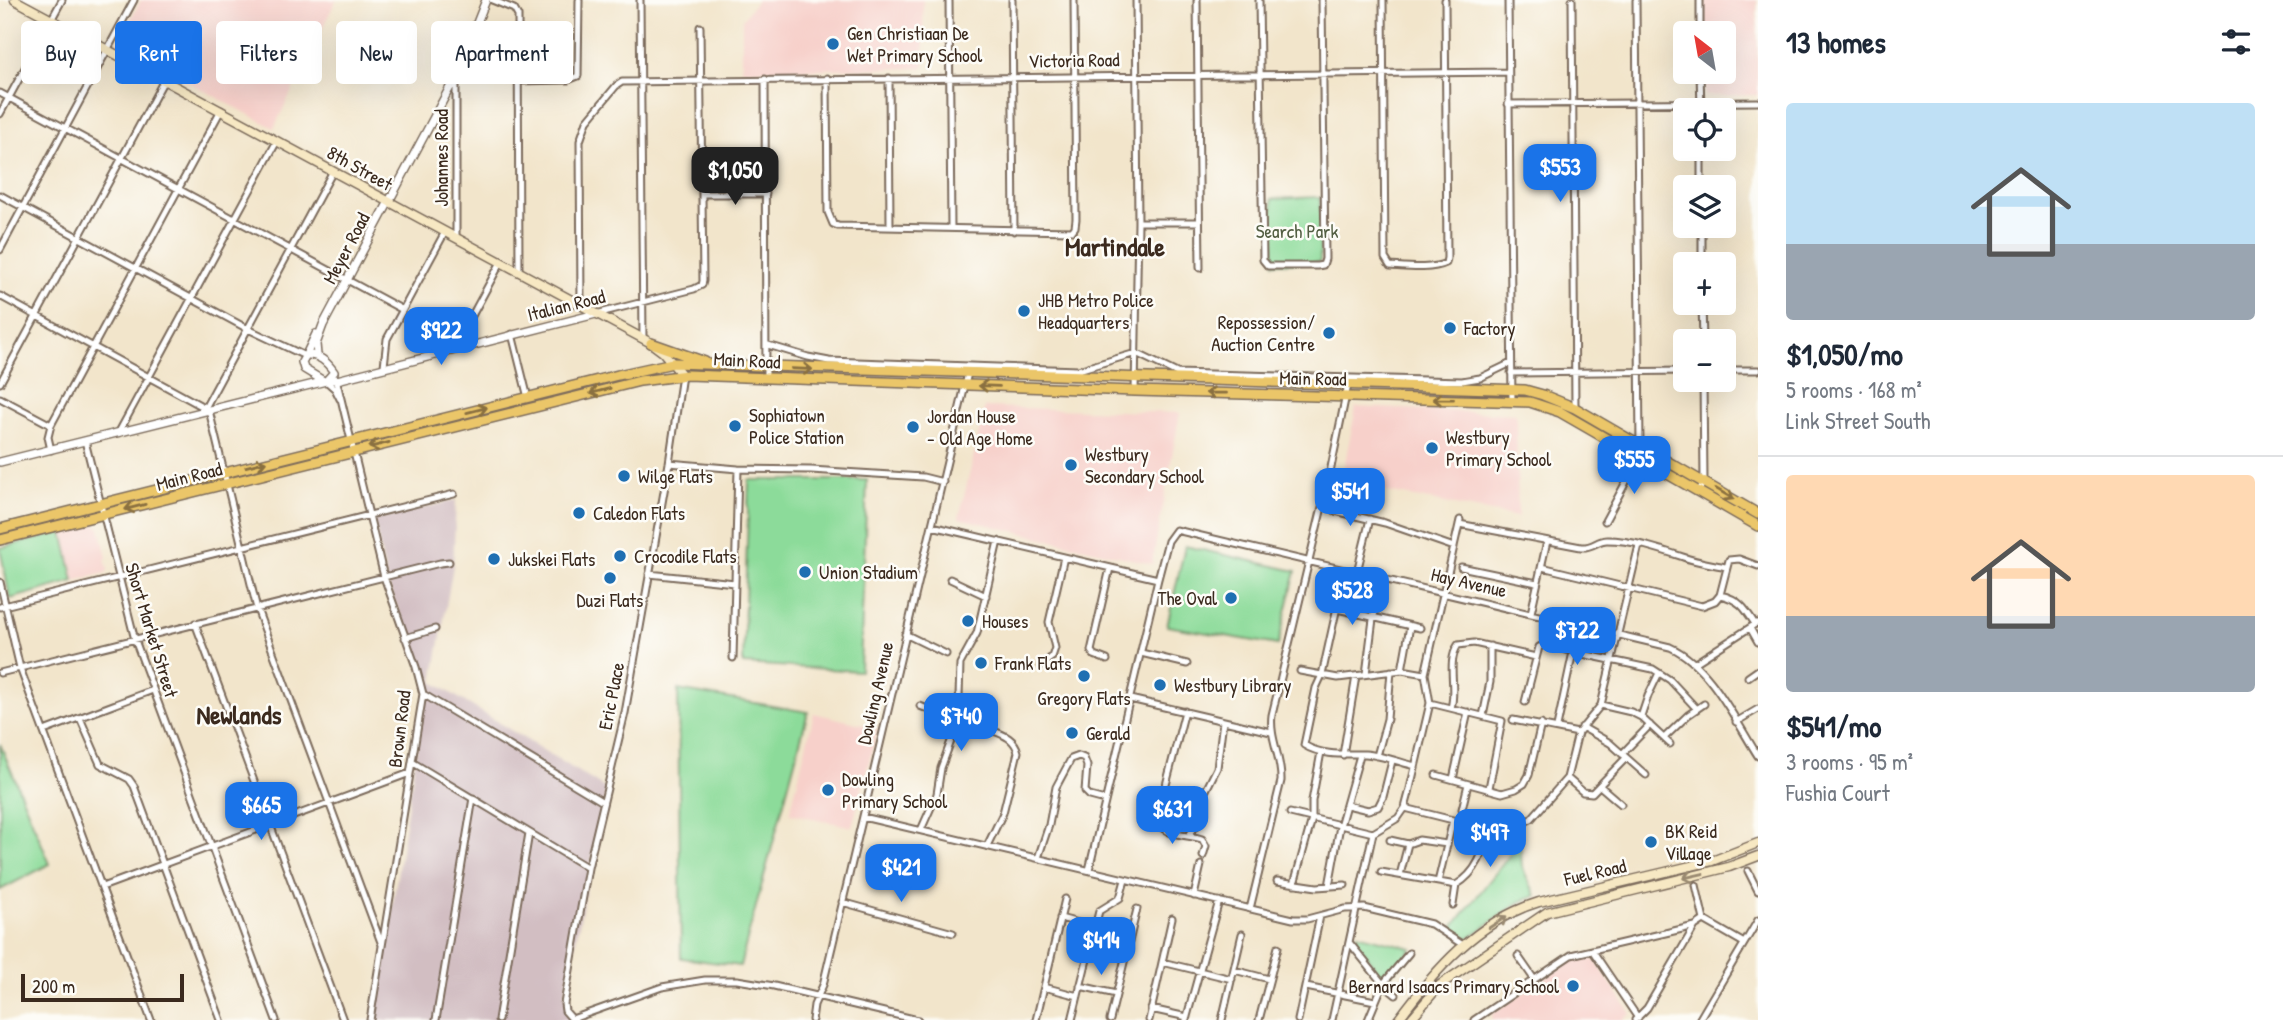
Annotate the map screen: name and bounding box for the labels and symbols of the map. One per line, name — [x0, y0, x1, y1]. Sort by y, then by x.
place label: Gen Christiaan De Wet Primary School — [847, 20, 983, 68]
north arrow — [1673, 21, 1736, 84]
marker: Gen Christiaan De Wet Primary School — [825, 36, 841, 52]
street label: Victoria Road — [1028, 46, 1120, 74]
street label: Johannes Road — [428, 109, 454, 207]
street label: 8th Street — [322, 139, 398, 197]
pin: $553 — [1519, 144, 1601, 204]
pin: $1,050 — [678, 148, 792, 207]
street label: Meyer Road — [316, 207, 376, 288]
park label: Search Park — [1256, 218, 1338, 244]
district label: Martindale — [1065, 229, 1166, 264]
street label: Italian Road — [524, 283, 608, 327]
place label: JHB Metro Police Headquarters — [1038, 287, 1154, 335]
marker: JHB Metro Police Headquarters — [1016, 303, 1032, 319]
pin: $922 — [400, 308, 482, 367]
place label: Repossession/ Auction Centre — [1211, 309, 1315, 357]
place label: Factory — [1463, 315, 1516, 341]
marker: Factory — [1442, 320, 1458, 336]
marker: Repossession/ Auction Centre — [1321, 325, 1337, 341]
street label: Main Road — [713, 345, 782, 375]
one-way arrow — [790, 362, 813, 375]
street label: Main Road — [1279, 364, 1347, 392]
one-way arrow — [977, 379, 1000, 392]
one-way arrow — [589, 385, 612, 398]
one-way arrow — [1205, 386, 1228, 400]
one-way arrow — [1432, 392, 1455, 406]
place label: Sophiatown Police Station — [749, 402, 844, 450]
one-way arrow — [465, 403, 488, 416]
place label: Jordan House - Old Age Home — [927, 403, 1034, 451]
marker: Sophiatown Police Station — [727, 418, 743, 434]
marker: Jordan House - Old Age Home — [905, 419, 921, 435]
place label: Westbury Primary School — [1446, 424, 1552, 472]
pin: $555 — [1593, 436, 1675, 496]
one-way arrow — [368, 439, 391, 452]
marker: Westbury Primary School — [1424, 440, 1440, 456]
place label: Westbury Secondary School — [1085, 441, 1205, 489]
street label: Main Road — [153, 455, 225, 497]
one-way arrow — [244, 457, 267, 471]
marker: Westbury Secondary School — [1063, 457, 1079, 473]
place label: Wilge Flats — [638, 463, 713, 489]
marker: Wilge Flats — [616, 468, 632, 484]
pin: $541 — [1309, 468, 1391, 528]
one-way arrow — [1714, 487, 1734, 501]
place label: Caledon Flats — [593, 500, 685, 526]
one-way arrow — [124, 501, 147, 514]
marker: Caledon Flats — [571, 505, 587, 521]
place label: Crocodile Flats — [634, 543, 737, 569]
place label: Jukskei Flats — [508, 546, 595, 572]
marker: Crocodile Flats — [612, 548, 628, 564]
marker: Jukskei Flats — [486, 551, 502, 567]
place label: Union Stadium — [819, 559, 918, 585]
street label: Short Market Street — [119, 560, 185, 701]
street label: Hay Avenue — [1429, 561, 1510, 603]
marker: Union Stadium — [797, 564, 813, 580]
pin: $528 — [1311, 568, 1393, 627]
marker: Duzi Flats — [602, 570, 618, 586]
place label: The Oval — [1158, 585, 1218, 611]
place label: Duzi Flats — [577, 587, 643, 613]
marker: The Oval — [1223, 590, 1239, 606]
place label: Houses — [982, 608, 1028, 634]
pin: $722 — [1536, 608, 1618, 667]
marker: Houses — [960, 613, 976, 629]
street label: Dowling Avenue — [851, 639, 900, 747]
place label: Frank Flats — [994, 650, 1071, 676]
marker: Frank Flats — [973, 655, 989, 671]
street label: Eric Place — [592, 660, 630, 732]
marker: Gregory Flats — [1076, 668, 1092, 684]
place label: Westbury Library — [1174, 672, 1292, 698]
marker: Westbury Library — [1152, 677, 1168, 693]
place label: Gregory Flats — [1037, 685, 1131, 711]
street label: Brown Road — [381, 688, 417, 769]
pin: $740 — [920, 694, 1002, 753]
district label: Newlands — [196, 697, 282, 732]
place label: Gerald — [1086, 720, 1130, 746]
marker: Gerald — [1064, 725, 1080, 741]
place label: Dowling Primary School — [842, 766, 948, 814]
pin: $665 — [220, 782, 302, 842]
marker: Dowling Primary School — [820, 782, 836, 798]
pin: $631 — [1131, 786, 1213, 846]
pin: $497 — [1449, 810, 1531, 869]
place label: BK Reid Village — [1665, 818, 1717, 866]
marker: BK Reid Village — [1643, 834, 1659, 850]
pin: $421 — [860, 844, 942, 904]
street label: Fuel Road — [1560, 852, 1629, 892]
one-way arrow — [1682, 870, 1705, 883]
one-way arrow — [1488, 914, 1507, 929]
pin: $414 — [1060, 918, 1142, 977]
scale bar — [21, 971, 184, 1003]
place label: Bernard Isaacs Primary School — [1348, 973, 1560, 999]
marker: Bernard Isaacs Primary School — [1565, 978, 1581, 994]

